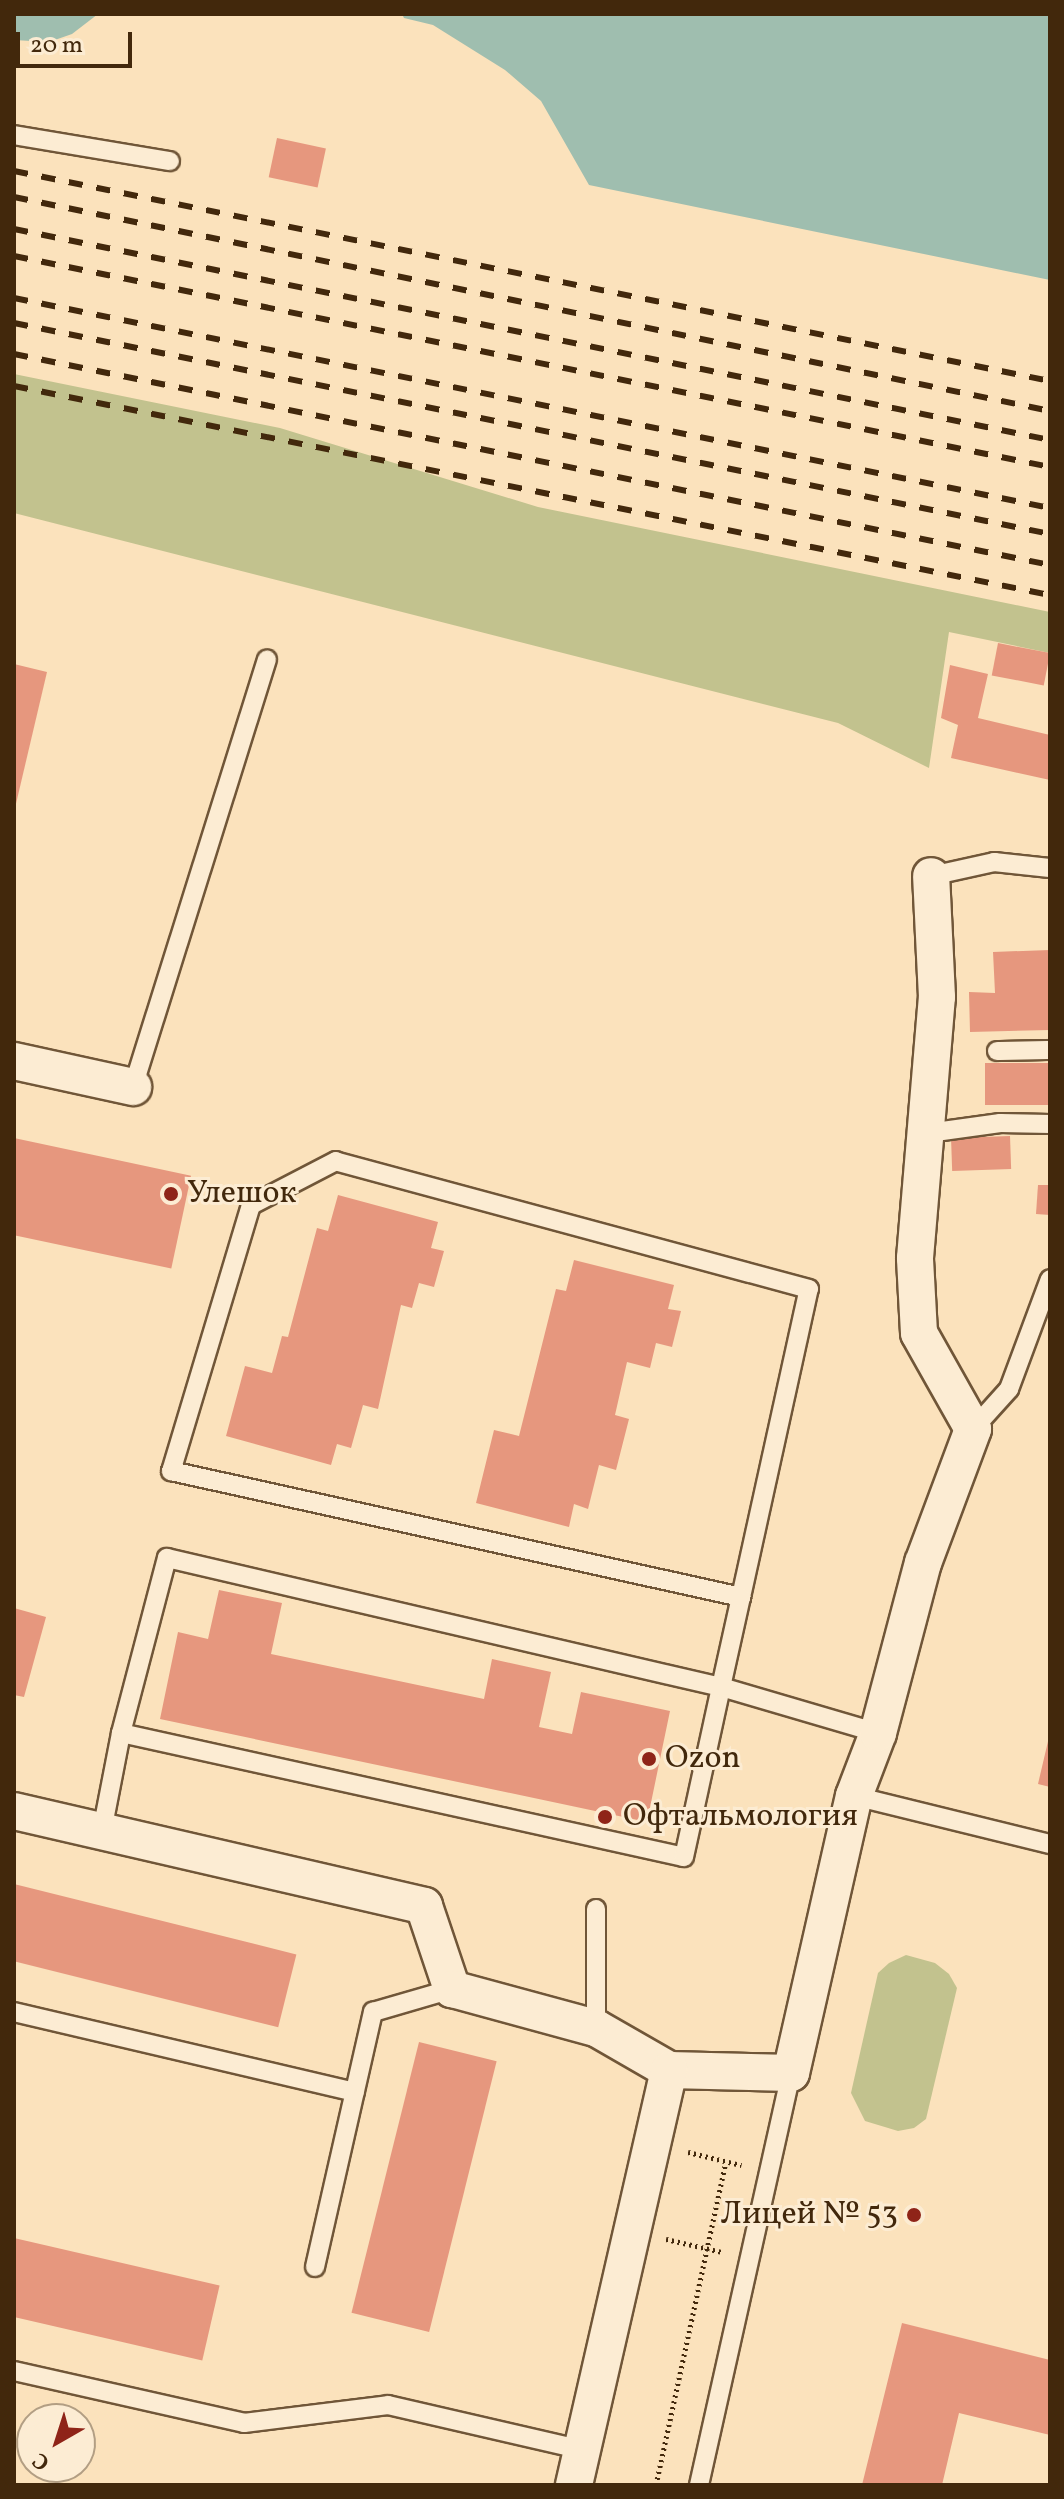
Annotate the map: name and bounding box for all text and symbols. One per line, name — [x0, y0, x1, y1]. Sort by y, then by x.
scale bar — [20, 16, 136, 66]
text: 20 m — [30, 29, 83, 63]
place label: Улешок — [187, 1175, 297, 1213]
marker: Улешок — [162, 1185, 180, 1203]
place label: Ozon — [665, 1740, 741, 1778]
marker: Ozon — [640, 1750, 658, 1768]
place label: Офтальмология — [623, 1798, 858, 1836]
marker: Офтальмология — [594, 1806, 616, 1828]
place label: Лицей № 53 — [720, 2196, 898, 2234]
marker: Лицей № 53 — [905, 2206, 923, 2224]
north arrow — [16, 2403, 96, 2483]
text: С — [27, 2444, 57, 2477]

